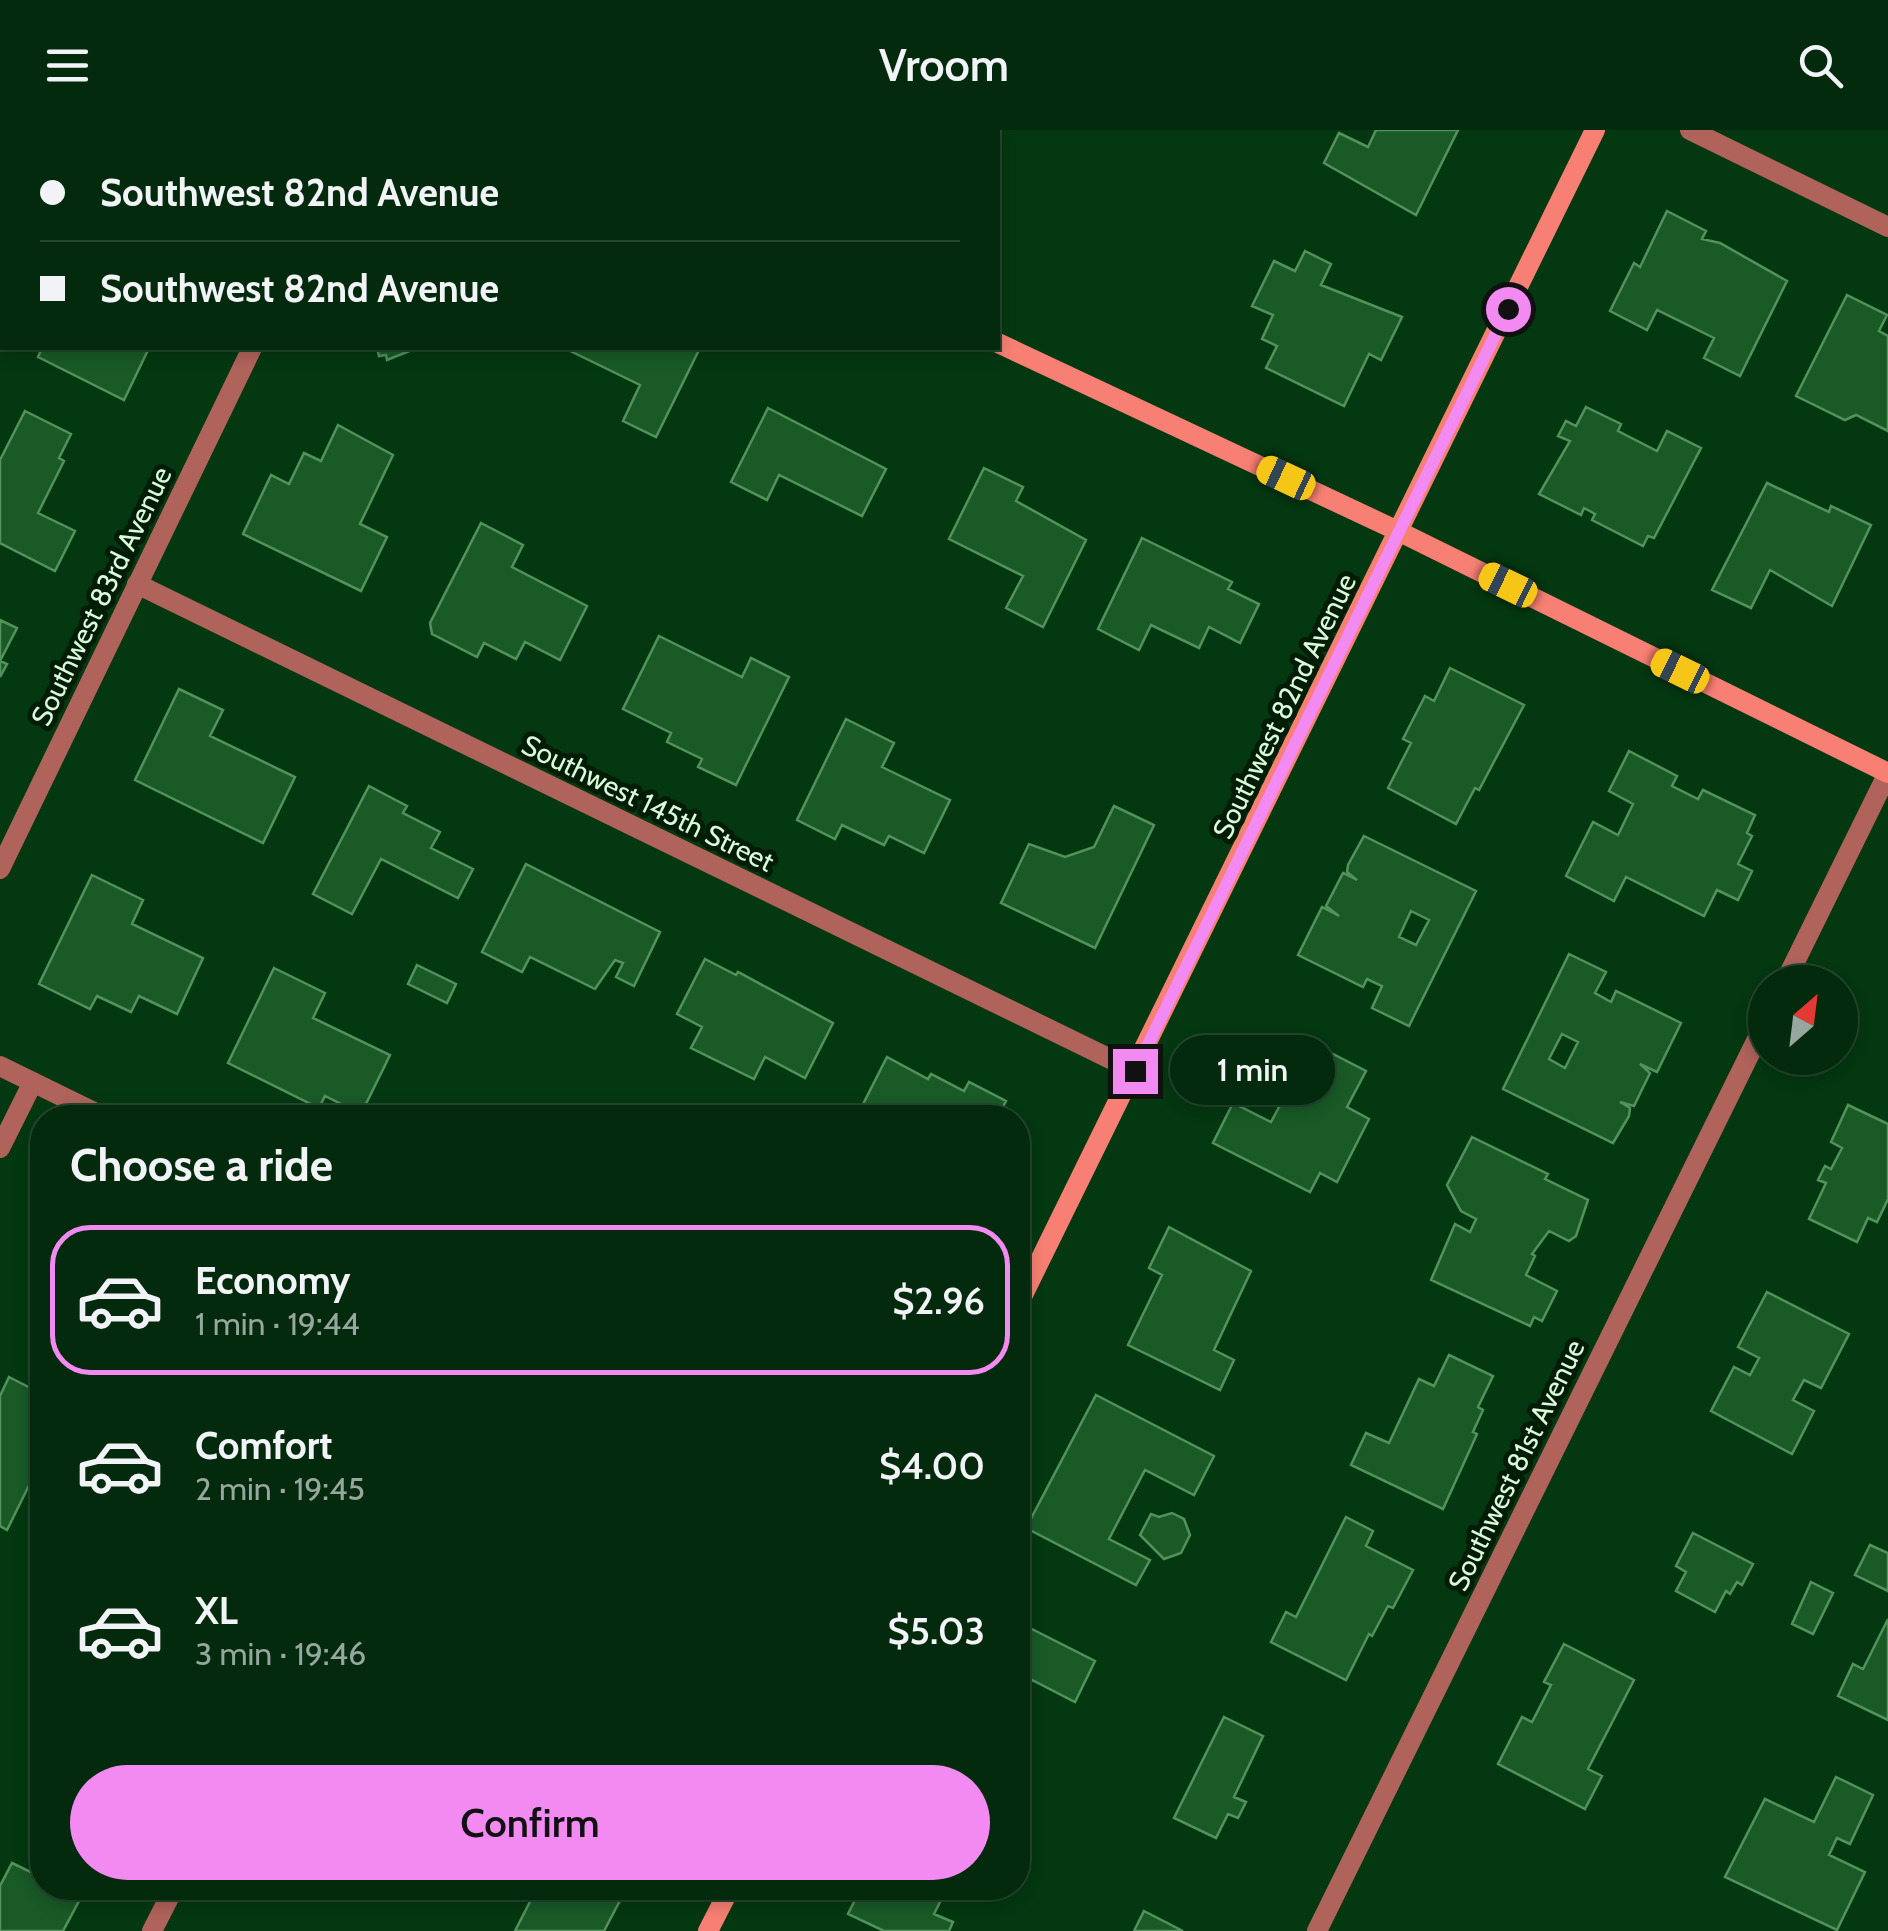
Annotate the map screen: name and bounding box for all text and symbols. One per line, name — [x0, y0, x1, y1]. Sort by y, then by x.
icon: menu — [40, 38, 95, 93]
text: Vroom — [879, 38, 1009, 92]
icon: search — [1793, 38, 1848, 93]
text: Southwest 82nd Avenue — [100, 169, 499, 216]
text: Southwest 82nd Avenue — [100, 265, 499, 312]
route start — [1486, 287, 1531, 332]
car — [1252, 452, 1320, 504]
street label: Southwest 83rd Avenue — [23, 461, 179, 731]
car — [1474, 558, 1542, 612]
street label: Southwest 82nd Avenue — [1205, 568, 1363, 844]
car — [1646, 644, 1714, 698]
street label: Southwest 145th Street — [517, 727, 779, 879]
north arrow — [1748, 965, 1858, 1075]
map controls — [1748, 965, 1858, 1075]
callout: 1 min — [1170, 1036, 1335, 1106]
route end — [1113, 1049, 1158, 1094]
text: 1 min — [1217, 1050, 1288, 1089]
text: Choose a ride — [70, 1138, 333, 1192]
icon: car — [75, 1255, 165, 1345]
text: Economy — [195, 1257, 350, 1304]
text: $2.96 — [892, 1277, 985, 1324]
text: 1 min · 19:44 — [195, 1304, 360, 1343]
street label: Southwest 81st Avenue — [1440, 1334, 1592, 1596]
icon: car — [75, 1420, 165, 1510]
text: Comfort — [195, 1422, 332, 1469]
text: $4.00 — [879, 1442, 985, 1489]
text: 2 min · 19:45 — [195, 1469, 365, 1508]
icon: car — [75, 1585, 165, 1675]
text: XL — [195, 1587, 238, 1634]
text: $5.03 — [887, 1607, 985, 1654]
text: 3 min · 19:46 — [195, 1634, 366, 1673]
button: Confirm — [70, 1765, 990, 1880]

